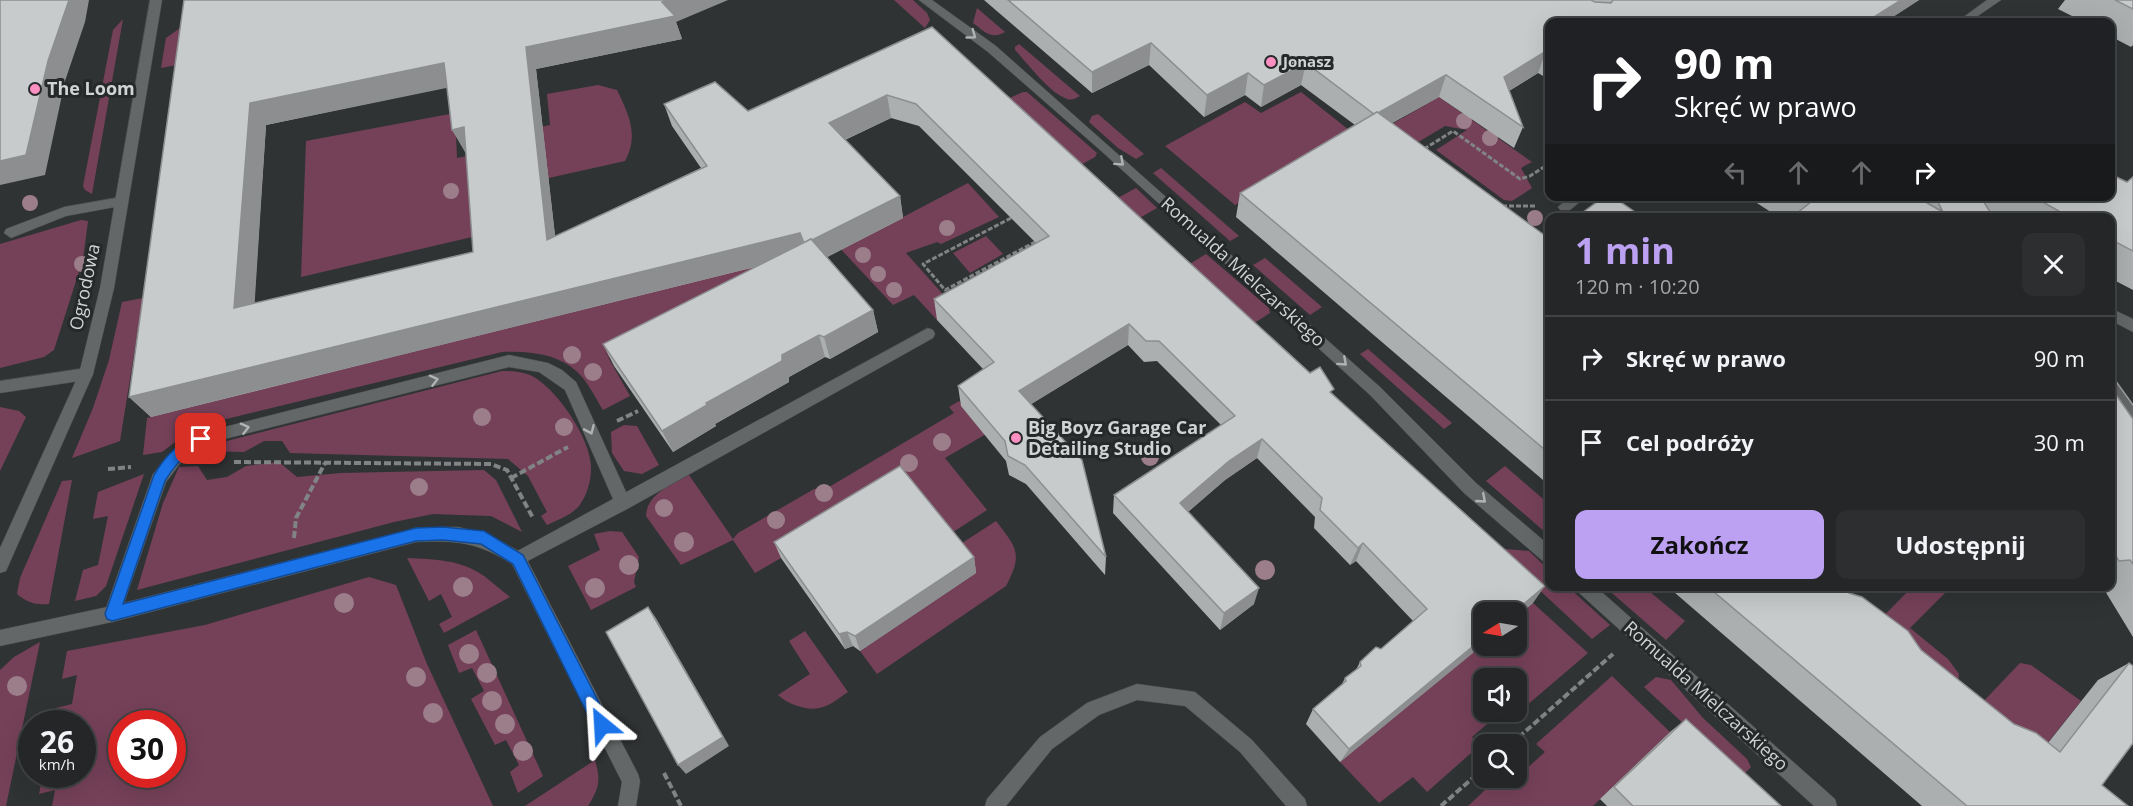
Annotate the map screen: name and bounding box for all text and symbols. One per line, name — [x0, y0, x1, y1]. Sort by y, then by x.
one-way arrow — [966, 28, 977, 39]
text: 90 m — [1674, 34, 1774, 91]
icon: right — [1575, 42, 1653, 120]
place label: Jonasz — [1281, 51, 1331, 71]
marker: Jonasz — [1264, 55, 1278, 69]
place label: The Loom — [47, 76, 135, 100]
marker: The Loom — [28, 82, 42, 96]
text: Skręć w prawo — [1674, 88, 1857, 125]
one-way arrow — [1113, 155, 1124, 166]
icon: left — [1719, 156, 1752, 189]
icon: ahead — [1782, 156, 1815, 189]
icon: ahead — [1845, 156, 1878, 189]
icon: right — [1908, 156, 1941, 189]
street label: Romualda Mielczarskiego — [1157, 191, 1331, 351]
text: 1 min — [1575, 226, 1675, 275]
button: close — [2022, 233, 2085, 296]
street label: Ogrodowa — [63, 241, 105, 332]
text: 120 m · 10:20 — [1575, 273, 1700, 300]
icon: right — [1575, 342, 1608, 375]
text: Skręć w prawo — [1626, 343, 1786, 373]
text: 90 m — [2034, 343, 2085, 373]
one-way arrow — [1336, 355, 1347, 366]
one-way arrow — [429, 375, 439, 388]
pin — [175, 413, 226, 464]
place label: Big Boyz Garage Car Detailing Studio — [1028, 415, 1206, 460]
icon: arrive — [184, 422, 217, 455]
one-way arrow — [239, 423, 249, 435]
one-way arrow — [583, 424, 595, 435]
icon: arrive — [1575, 426, 1608, 459]
text: Cel podróży — [1626, 427, 1754, 457]
text: 30 m — [2034, 427, 2085, 457]
marker: Big Boyz Garage Car Detailing Studio — [1009, 431, 1023, 445]
one-way arrow — [1476, 491, 1487, 502]
button: Zakończ — [1575, 510, 1824, 579]
button: Udostępnij — [1836, 510, 2085, 579]
north arrow — [1473, 602, 1527, 656]
map controls — [1473, 602, 1527, 788]
street label: Romualda Mielczarskiego — [1620, 615, 1794, 775]
button: sound — [1473, 668, 1527, 722]
position arrow — [570, 693, 634, 757]
speed limit sign: 30 — [108, 710, 186, 788]
text: 26 — [40, 721, 74, 762]
button: search — [1473, 734, 1527, 788]
text: km/h — [39, 754, 75, 774]

